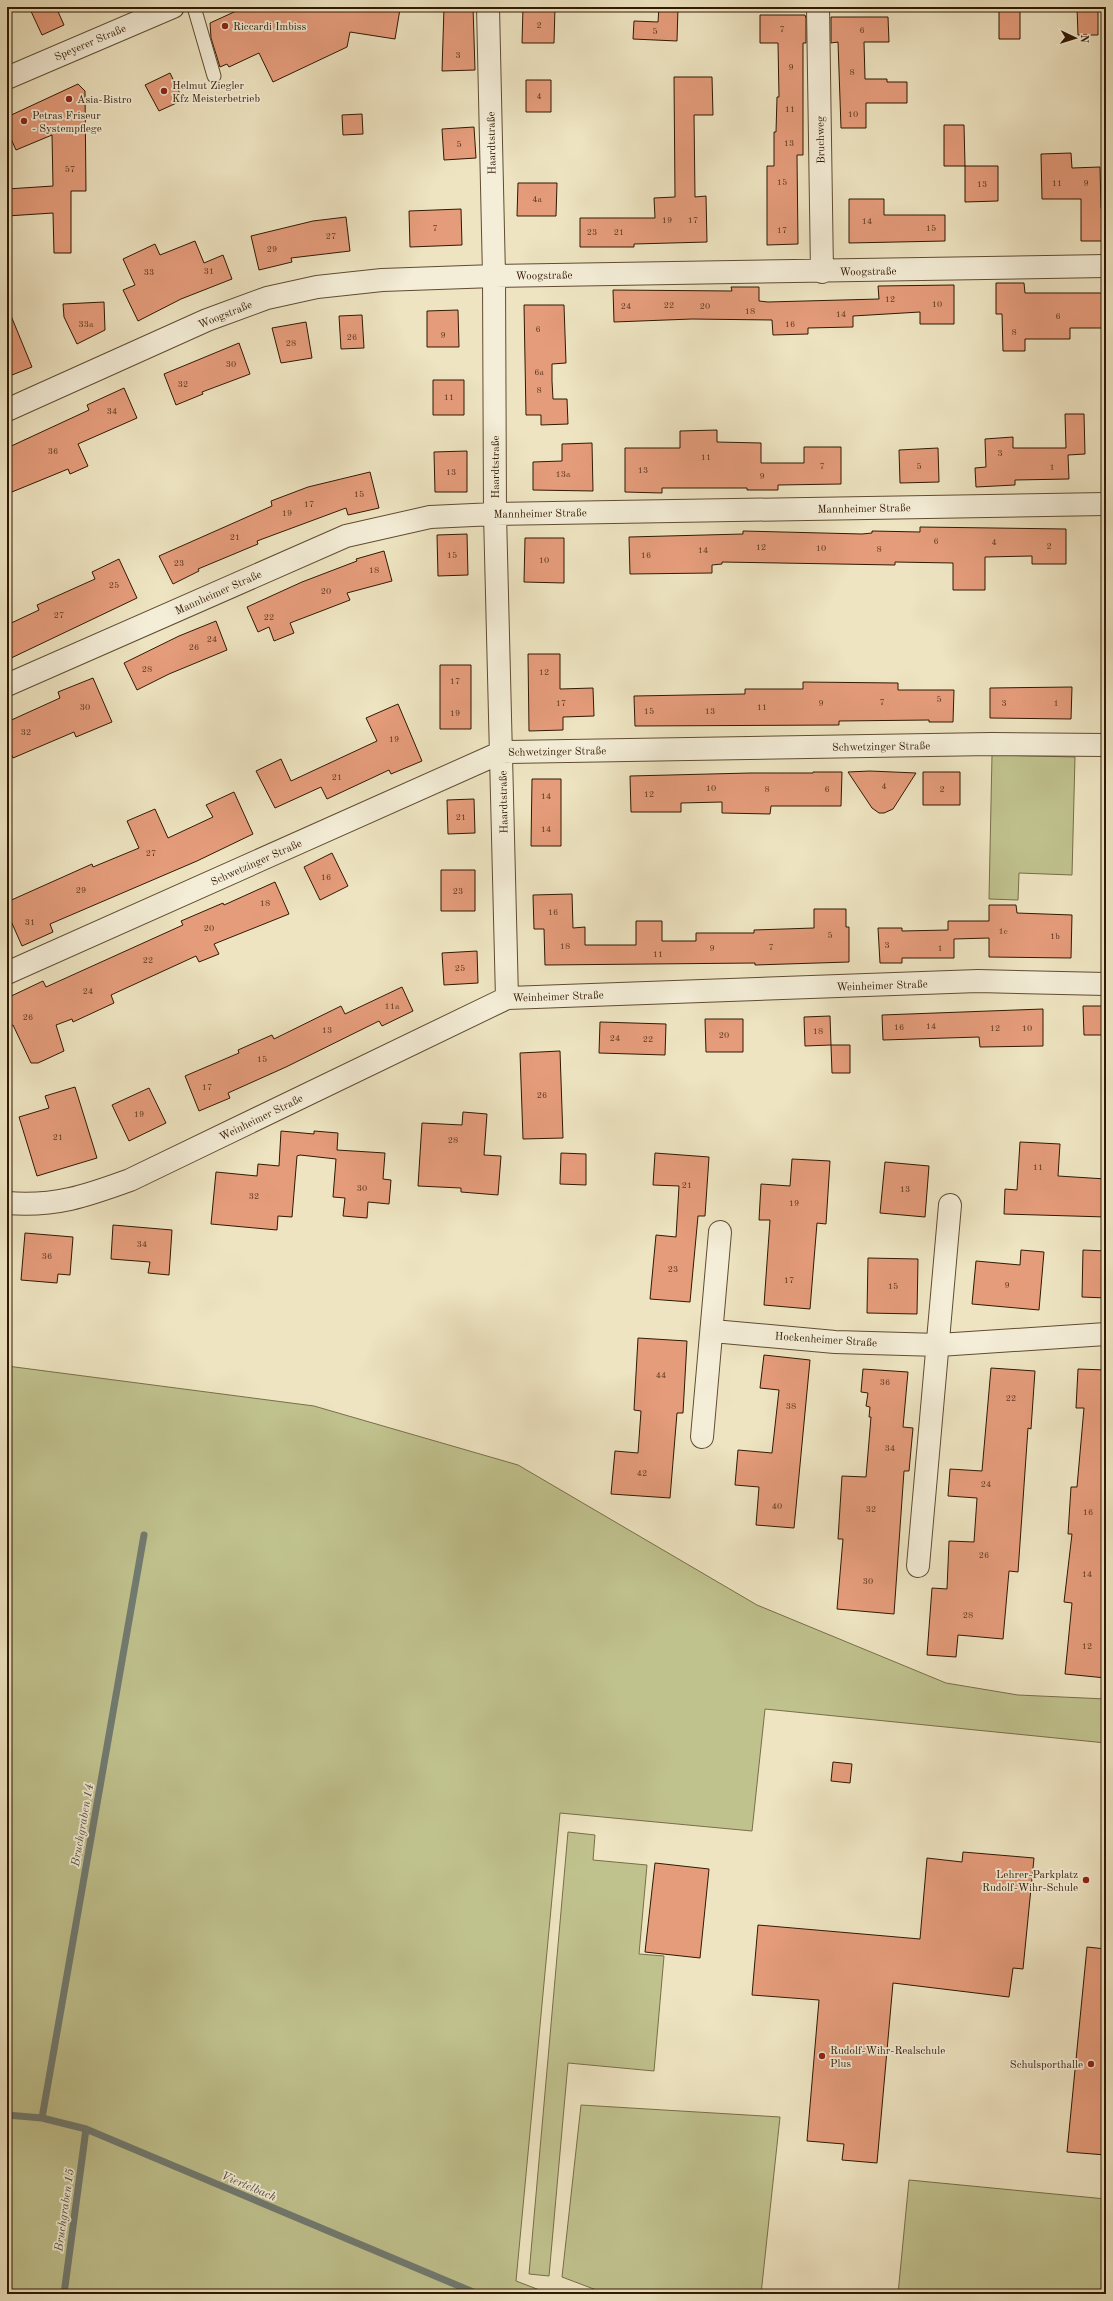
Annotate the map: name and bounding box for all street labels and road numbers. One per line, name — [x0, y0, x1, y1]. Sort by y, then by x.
street label: Speyerer Straße — [53, 23, 128, 63]
street label: Haardtstraße — [486, 111, 499, 175]
street label: Bruchweg — [816, 116, 827, 164]
street label: Woogstraße — [839, 267, 897, 278]
street label: Woogstraße — [515, 271, 573, 282]
street label: Woogstraße — [197, 300, 254, 331]
street label: Haardtstraße — [491, 435, 502, 499]
street label: Mannheimer Straße — [817, 503, 911, 516]
street label: Mannheimer Straße — [493, 508, 587, 521]
street label: Mannheimer Straße — [174, 569, 264, 617]
street label: Schwetzinger Straße — [832, 741, 930, 754]
street label: Schwetzinger Straße — [508, 746, 606, 759]
street label: Haardtstraße — [498, 770, 511, 834]
street label: Schwetzinger Straße — [209, 838, 304, 888]
street label: Weinheimer Straße — [836, 979, 928, 994]
street label: Weinheimer Straße — [512, 990, 604, 1005]
street label: Weinheimer Straße — [218, 1093, 305, 1143]
street label: Hockenheimer Straße — [774, 1331, 877, 1350]

